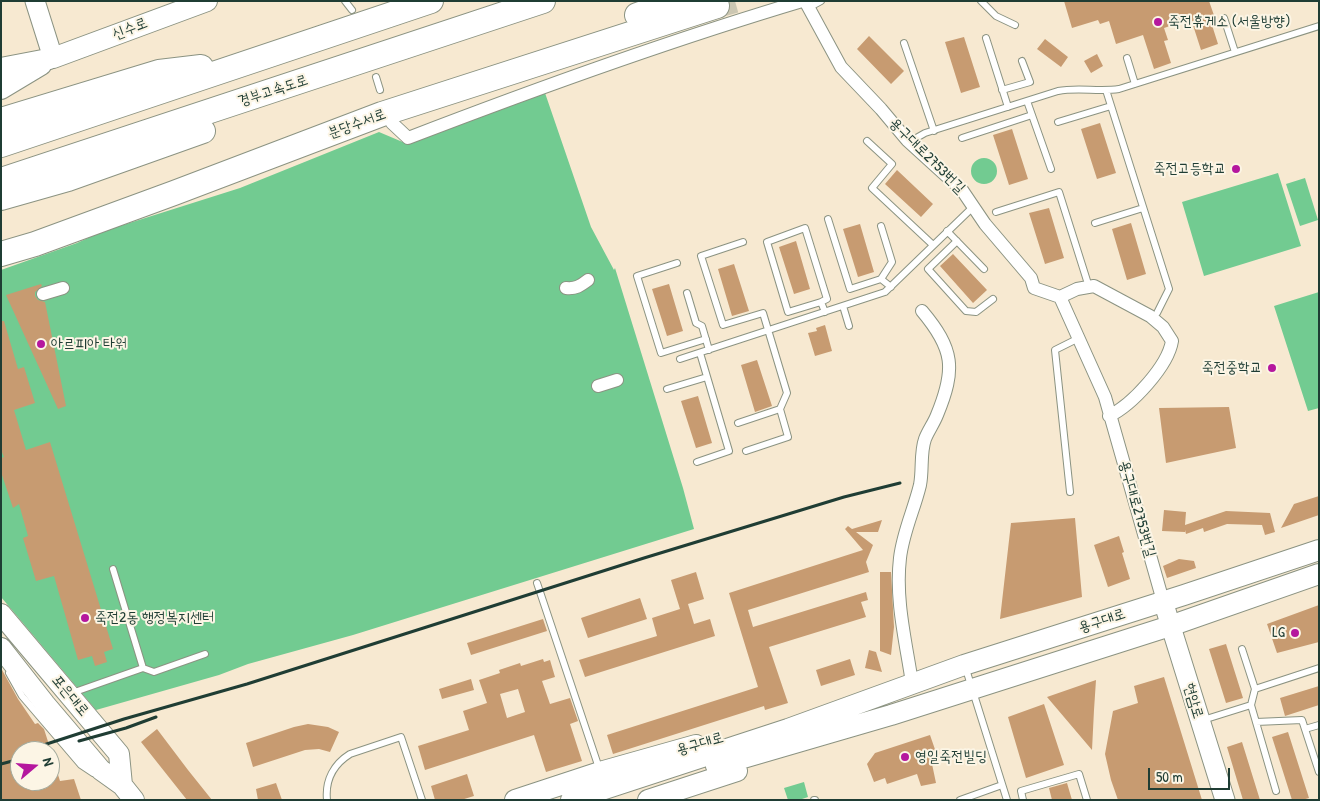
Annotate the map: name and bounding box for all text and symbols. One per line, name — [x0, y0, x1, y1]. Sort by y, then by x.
place label: 죽전휴게소 (서울방향) — [1168, 13, 1291, 31]
street label: 신수로 — [110, 14, 150, 44]
marker: 죽전휴게소 (서울방향) — [1152, 16, 1164, 28]
street label: 경부고속도로 — [236, 71, 310, 111]
street label: 분당수서로 — [326, 105, 388, 143]
street label: 용구대로2753번길 — [885, 114, 969, 198]
place label: 죽전고등학교 — [1154, 160, 1226, 178]
marker: 죽전고등학교 — [1230, 163, 1242, 175]
place label: 아르피아 타워 — [51, 335, 127, 353]
marker: 아르피아 타워 — [35, 338, 47, 350]
place label: 죽전중학교 — [1202, 359, 1262, 377]
marker: 죽전중학교 — [1266, 362, 1278, 374]
street label: 용구대로2753번길 — [1115, 458, 1159, 560]
street label: 용구대로 — [1076, 605, 1128, 637]
place label: 죽전2동 행정복지센터 — [95, 609, 214, 627]
marker: 죽전2동 행정복지센터 — [79, 612, 91, 624]
place label: LG — [1272, 624, 1285, 642]
marker: LG — [1289, 627, 1301, 639]
street label: 포은대로 — [48, 672, 92, 720]
street label: 현암로 — [1179, 681, 1207, 721]
street label: 용구대로 — [674, 729, 726, 759]
north arrow — [10, 741, 60, 791]
place label: 영일죽전빌딩 — [915, 748, 987, 766]
marker: 영일죽전빌딩 — [899, 751, 911, 763]
text: N — [39, 755, 59, 768]
scale bar — [1150, 758, 1232, 790]
text: 50 m — [1156, 766, 1183, 787]

